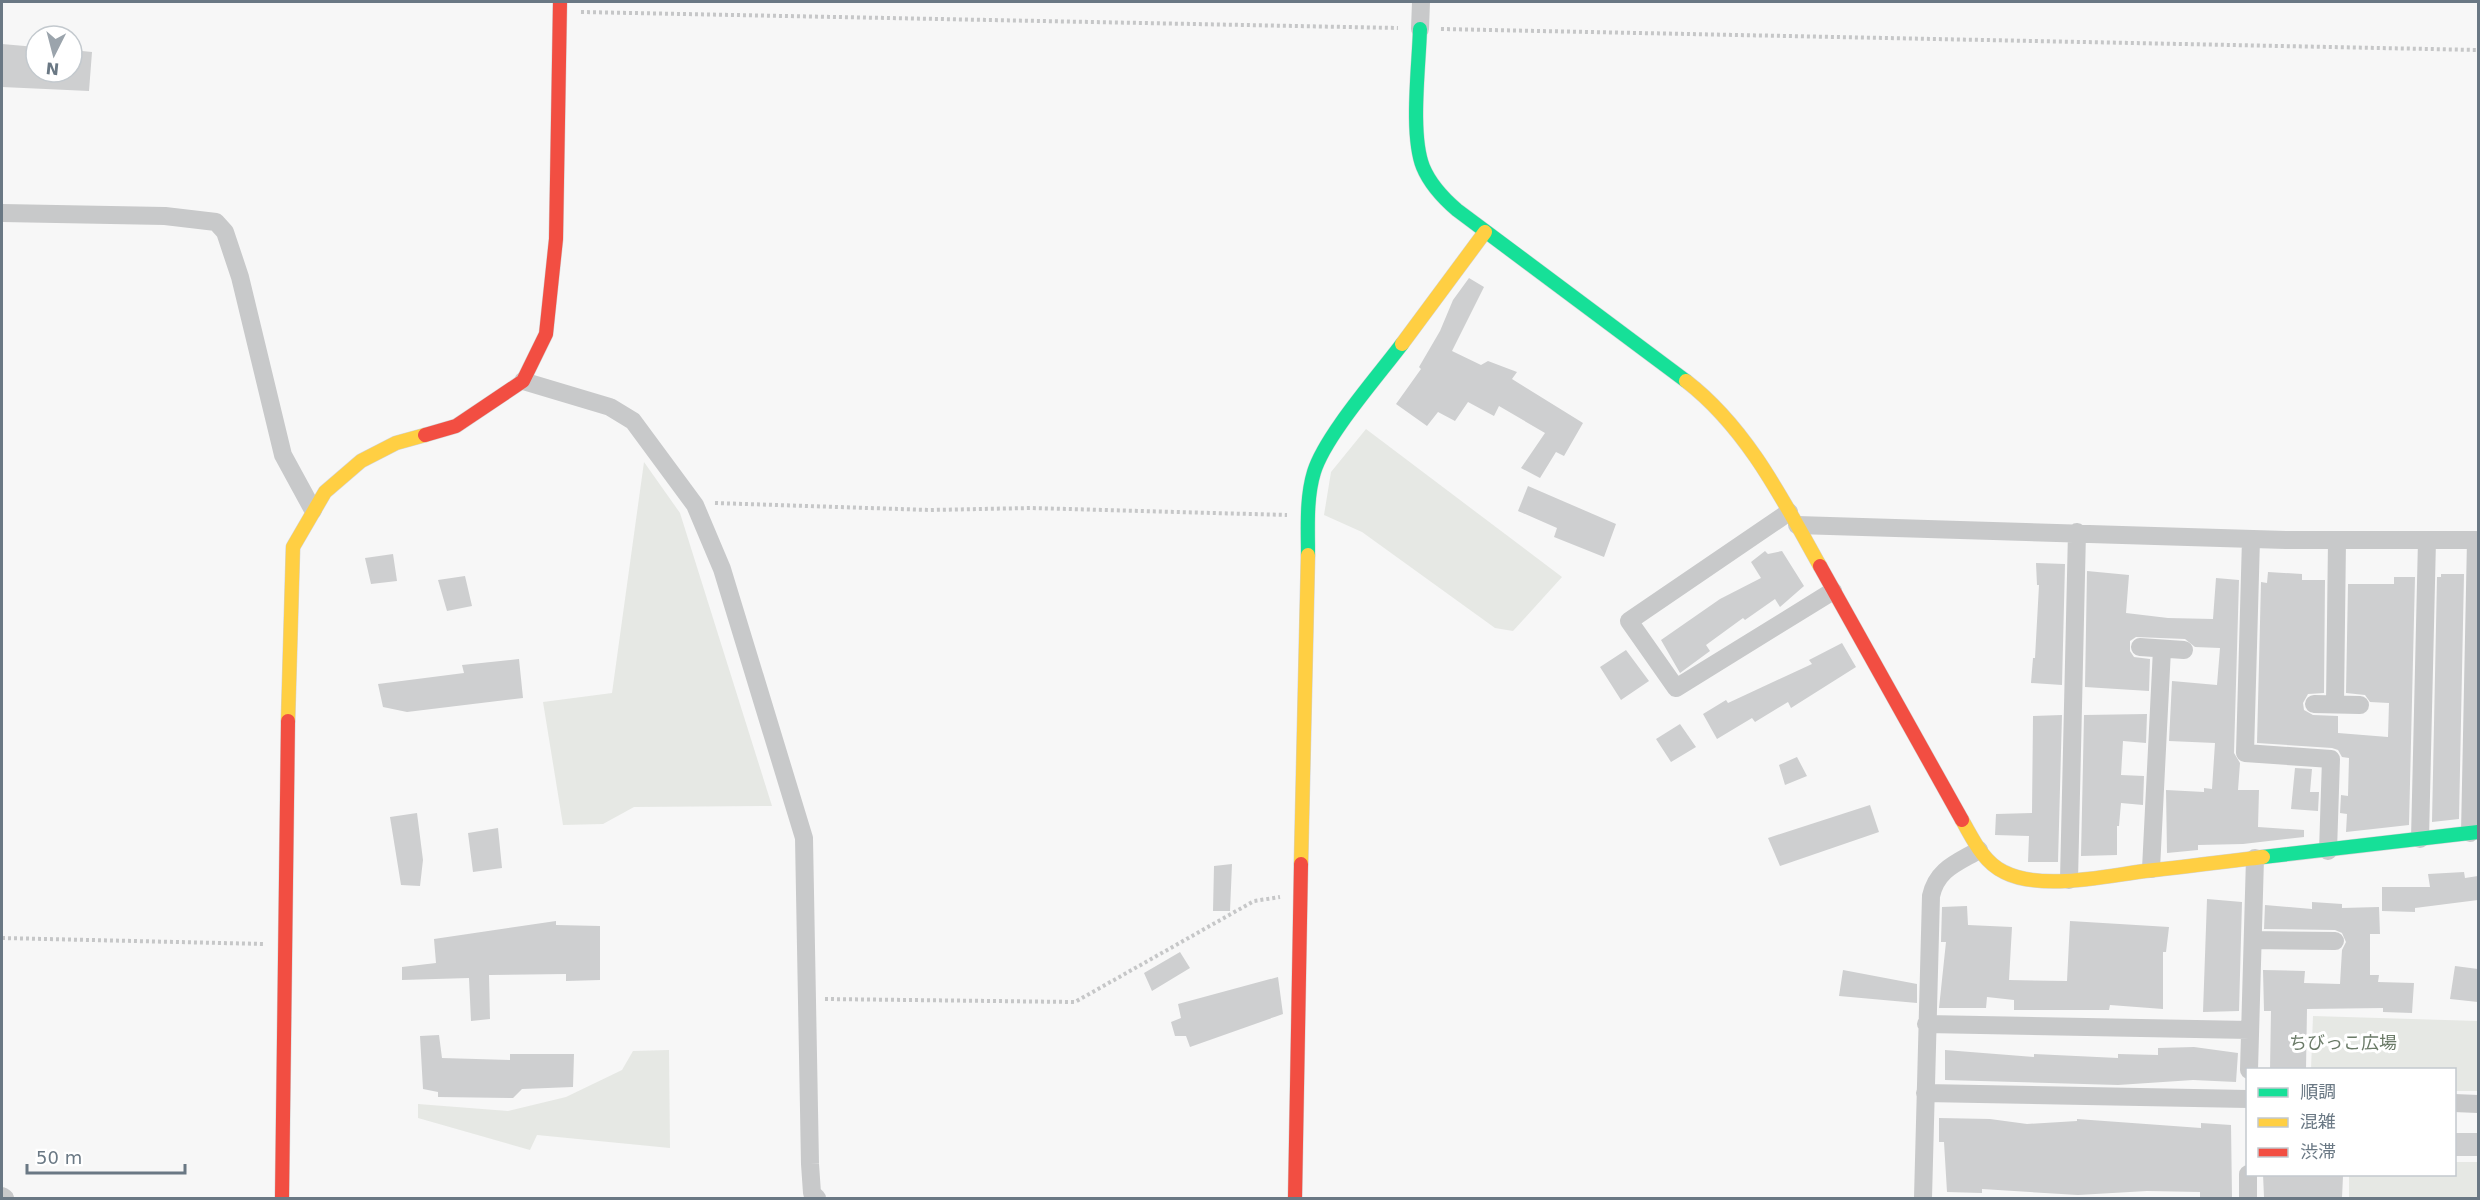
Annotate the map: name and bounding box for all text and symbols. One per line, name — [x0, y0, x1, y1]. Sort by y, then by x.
north arrow — [24, 24, 84, 84]
text: N — [45, 58, 60, 79]
park label: ちびっこ広場 — [2289, 1032, 2397, 1053]
legend — [2246, 1068, 2456, 1176]
text: 順調 — [2300, 1081, 2336, 1102]
text: 混雑 — [2300, 1111, 2336, 1132]
scale bar — [27, 1137, 184, 1175]
text: 渋滞 — [2300, 1141, 2336, 1162]
text: 50 m — [36, 1147, 82, 1168]

